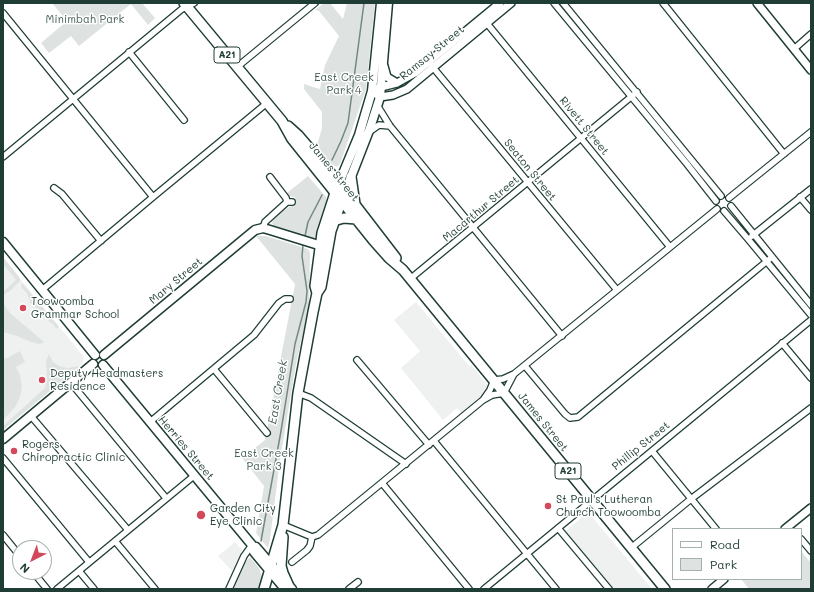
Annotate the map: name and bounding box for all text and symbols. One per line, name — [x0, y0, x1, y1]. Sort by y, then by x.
park label: Minimbah Park — [46, 13, 124, 27]
street label: Ramsay Street — [397, 23, 467, 83]
road number: A21 — [214, 47, 240, 63]
park label: East Creek Park 4 — [314, 71, 374, 97]
street label: Rivett Street — [556, 94, 612, 158]
street label: Seaton Street — [501, 136, 559, 204]
street label: James Street — [306, 140, 362, 204]
street label: Macarthur Street — [440, 173, 522, 245]
street label: Mary Street — [147, 255, 205, 307]
place label: Toowoomba Grammar School — [31, 295, 120, 321]
marker: Toowoomba Grammar School — [18, 303, 28, 313]
water label: East Creek — [265, 359, 291, 425]
place label: Deputy Headmasters Residence — [50, 367, 163, 393]
marker: Deputy Headmasters Residence — [37, 375, 47, 385]
street label: James Street — [515, 390, 571, 454]
street label: Herries Street — [155, 413, 217, 483]
street label: Phillip Street — [609, 419, 673, 473]
place label: Rogers Chiropractic Clinic — [22, 438, 125, 464]
marker: Rogers Chiropractic Clinic — [9, 446, 19, 456]
park label: East Creek Park 3 — [234, 447, 294, 473]
road number: A21 — [555, 463, 581, 479]
place label: St Paul's Lutheran Church Toowoomba — [556, 493, 661, 519]
marker: St Paul's Lutheran Church Toowoomba — [543, 501, 553, 511]
place label: Garden City Eye Clinic — [210, 502, 276, 528]
marker: Garden City Eye Clinic — [195, 509, 207, 521]
legend — [672, 528, 802, 580]
text: Road — [710, 536, 740, 552]
north arrow — [12, 540, 52, 580]
text: Park — [710, 556, 737, 572]
text: N — [16, 560, 32, 577]

